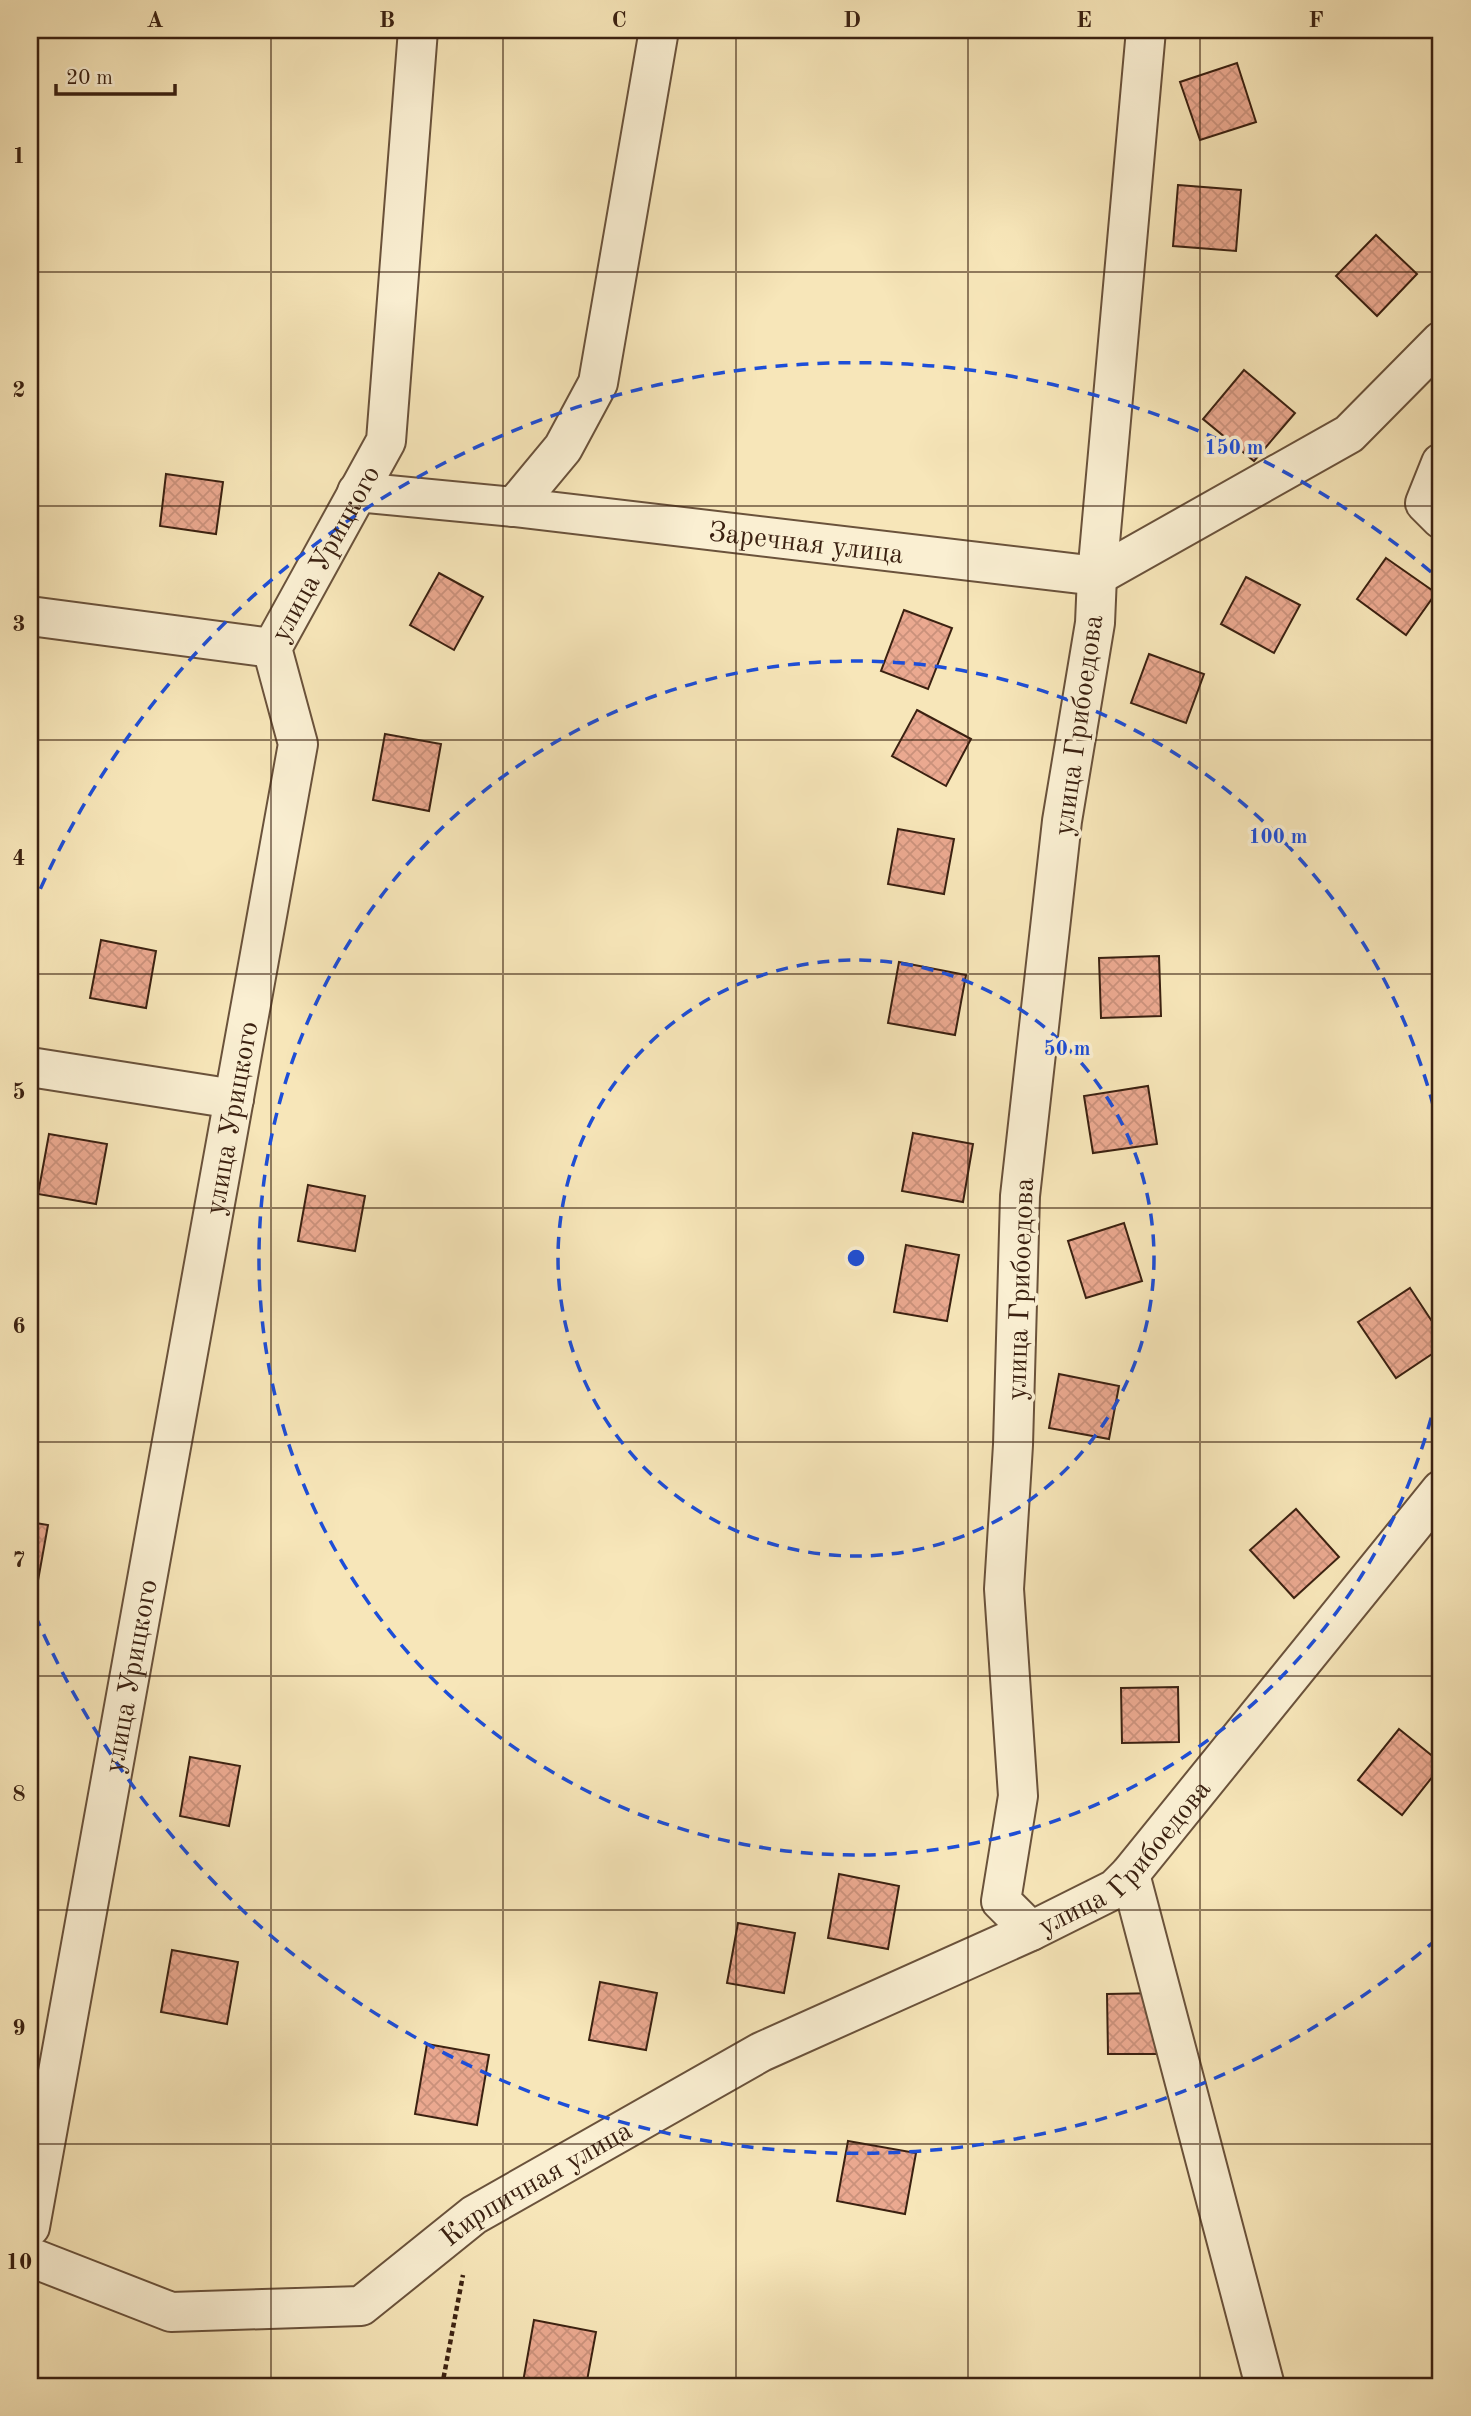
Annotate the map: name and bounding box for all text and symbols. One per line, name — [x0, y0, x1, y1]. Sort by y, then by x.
text: A — [146, 9, 164, 32]
text: B — [379, 9, 395, 32]
text: C — [611, 9, 627, 32]
text: D — [843, 9, 861, 32]
text: E — [1076, 9, 1092, 32]
text: F — [1308, 9, 1324, 32]
scale bar — [56, 52, 175, 96]
text: 20 m — [66, 68, 113, 89]
text: 1 — [12, 145, 26, 168]
text: 2 — [12, 379, 26, 402]
text: 150 m — [1204, 438, 1264, 459]
street label: улица Урицкого — [267, 462, 387, 647]
street label: Заречная улица — [707, 519, 905, 570]
text: 3 — [12, 613, 26, 636]
street label: улица Грибоедова — [1051, 613, 1109, 838]
text: 100 m — [1248, 827, 1308, 848]
text: 4 — [12, 847, 26, 870]
street label: улица Урицкого — [202, 1019, 265, 1218]
text: 50 m — [1043, 1039, 1091, 1060]
text: 5 — [12, 1081, 26, 1104]
street label: улица Грибоедова — [1004, 1177, 1040, 1401]
centre of rings — [844, 1246, 868, 1270]
text: 6 — [12, 1315, 26, 1338]
text: 7 — [12, 1549, 26, 1572]
street label: улица Урицкого — [101, 1577, 164, 1776]
street label: улица Грибоедова — [1035, 1776, 1217, 1942]
text: 8 — [12, 1783, 26, 1806]
text: 9 — [12, 2017, 26, 2040]
street label: Кирпичная улица — [436, 2117, 638, 2253]
text: 10 — [6, 2251, 32, 2274]

